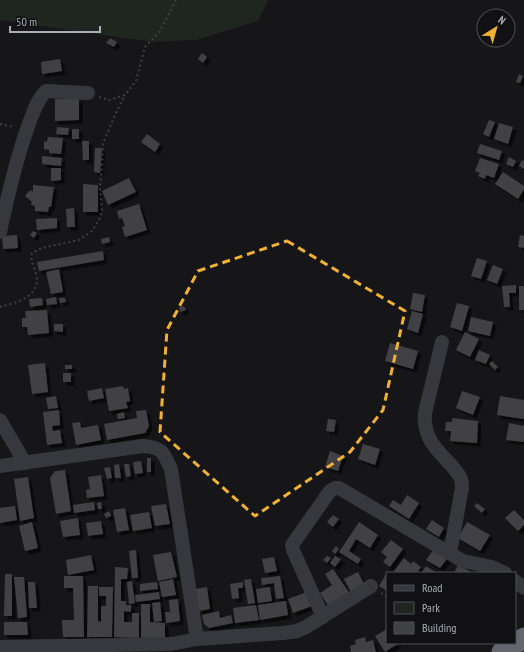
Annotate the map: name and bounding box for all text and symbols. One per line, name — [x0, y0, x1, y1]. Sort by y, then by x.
scale bar — [10, 8, 100, 34]
north arrow — [476, 8, 516, 48]
text: N — [495, 13, 509, 27]
text: 50 m — [16, 14, 37, 29]
legend — [386, 572, 516, 644]
text: Road — [422, 580, 442, 595]
text: Park — [422, 600, 440, 615]
text: Building — [422, 620, 457, 635]

